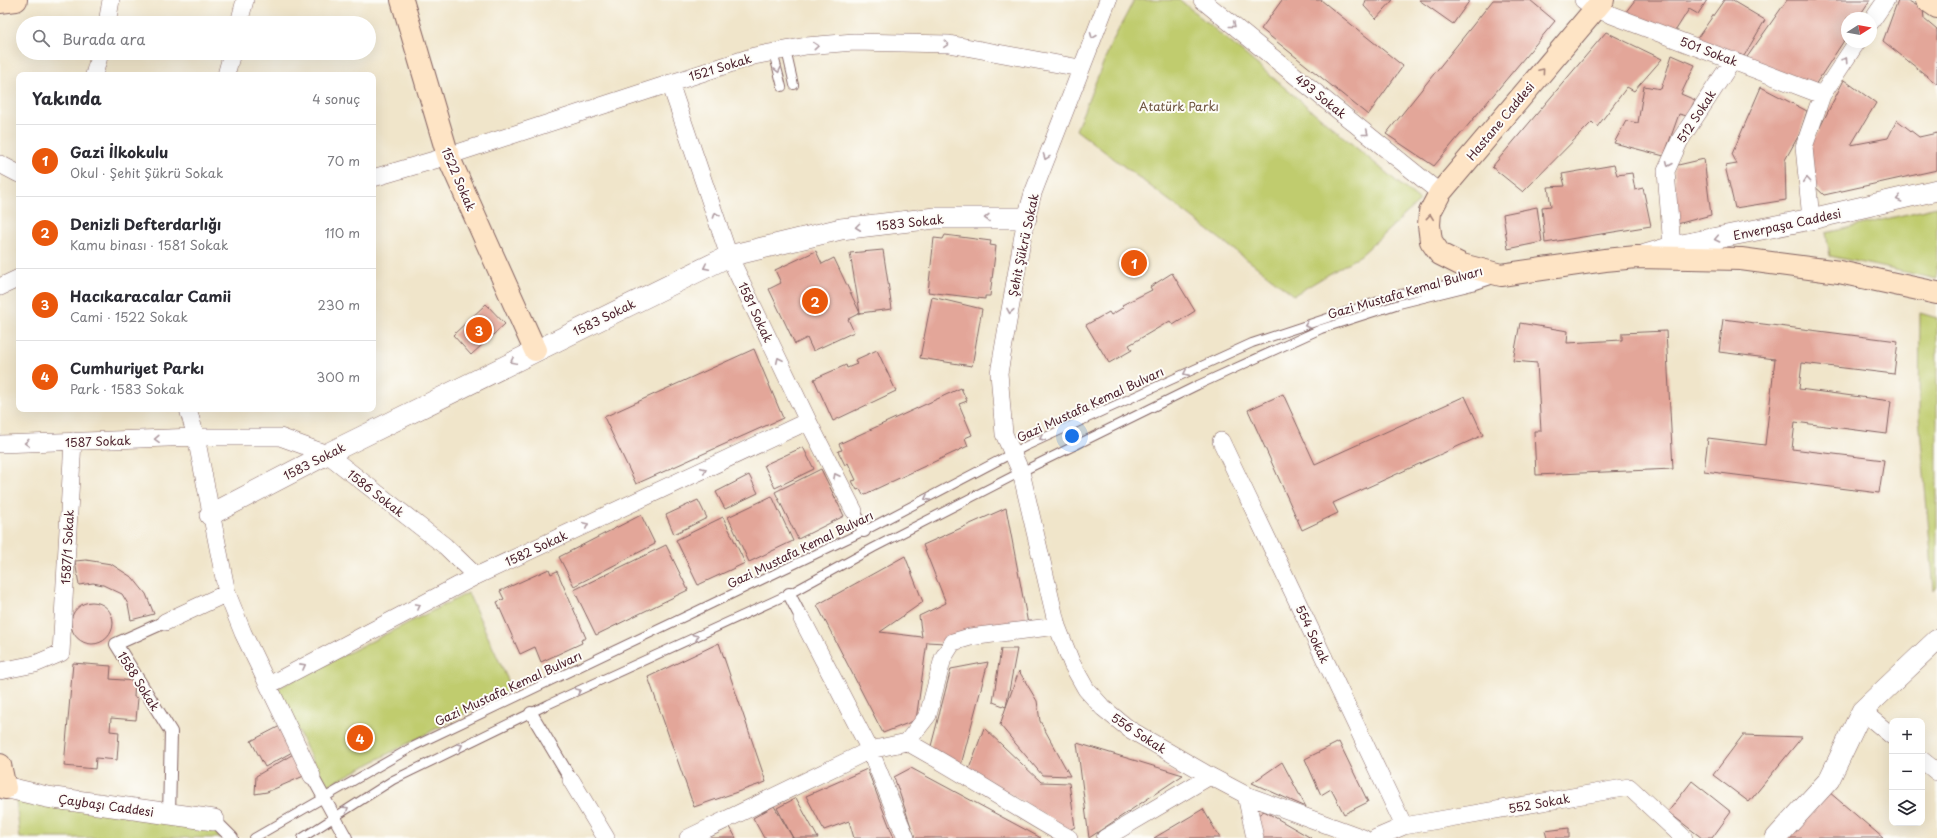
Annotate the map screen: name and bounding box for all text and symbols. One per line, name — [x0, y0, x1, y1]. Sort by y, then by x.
north arrow — [1841, 12, 1877, 48]
search box — [16, 16, 376, 60]
one-way arrow — [1228, 20, 1235, 27]
icon: search — [30, 27, 52, 49]
text: Burada ara — [62, 27, 145, 50]
street label: 501 Sokak — [1677, 32, 1741, 70]
one-way arrow — [1090, 33, 1098, 40]
one-way arrow — [943, 39, 949, 48]
one-way arrow — [813, 41, 819, 50]
street label: 1521 Sokak — [686, 49, 754, 85]
one-way arrow — [1840, 57, 1848, 64]
one-way arrow — [773, 67, 781, 73]
one-way arrow — [1538, 69, 1545, 76]
street label: 493 Sokak — [1291, 70, 1351, 123]
street label: Hastane Caddesi — [1462, 78, 1538, 164]
text: Yakında — [32, 85, 102, 111]
street label: 512 Sokak — [1672, 86, 1720, 146]
text: 4 sonuç — [312, 89, 360, 108]
park label: Atatürk Parkı — [1139, 97, 1219, 115]
one-way arrow — [1362, 128, 1369, 135]
text: Gazi İlkokulu — [70, 140, 168, 163]
street label: 1522 Sokak — [438, 144, 481, 214]
text: 1 — [42, 151, 48, 170]
text: 70 m — [327, 151, 360, 170]
one-way arrow — [1043, 154, 1051, 161]
one-way arrow — [1666, 160, 1674, 168]
text: Okul · Şehit Şükrü Sokak — [70, 163, 223, 182]
one-way arrow — [1803, 177, 1812, 183]
street label: Şehit Şükrü Sokak — [1003, 192, 1043, 298]
one-way arrow — [1896, 194, 1902, 202]
street label: Enverpaşa Caddesi — [1731, 204, 1843, 244]
street label: 1583 Sokak — [876, 210, 945, 234]
text: Denizli Defterdarlığı — [70, 212, 221, 235]
one-way arrow — [712, 212, 720, 219]
one-way arrow — [984, 214, 990, 222]
one-way arrow — [1425, 214, 1434, 221]
text: 2 — [40, 223, 50, 242]
text: 110 m — [325, 223, 360, 242]
one-way arrow — [855, 223, 861, 232]
one-way arrow — [1714, 234, 1720, 242]
text: Kamu binası · 1581 Sokak — [70, 235, 228, 254]
pin: 1 — [1121, 248, 1147, 278]
street label: Gazi Mustafa Kemal Bulvarı — [1325, 261, 1485, 323]
one-way arrow — [702, 262, 710, 270]
street label: 1581 Sokak — [734, 279, 778, 345]
text: Hacıkaracalar Camii — [70, 284, 231, 307]
pin: 2 — [802, 286, 828, 316]
street label: 1583 Sokak — [570, 294, 638, 340]
text: 3 — [41, 295, 49, 314]
text: 230 m — [318, 295, 360, 314]
text: Cami · 1522 Sokak — [70, 307, 188, 326]
one-way arrow — [1006, 307, 1015, 314]
pin: 3 — [466, 315, 492, 345]
one-way arrow — [1303, 320, 1310, 329]
text: Cumhuriyet Parkı — [70, 356, 204, 379]
one-way arrow — [776, 356, 784, 364]
one-way arrow — [510, 357, 518, 364]
street label: Gazi Mustafa Kemal Bulvarı — [1013, 362, 1167, 446]
text: 4 — [41, 367, 49, 386]
text: 300 m — [316, 367, 360, 386]
one-way arrow — [1183, 368, 1191, 376]
text: Park · 1583 Sokak — [70, 379, 184, 398]
your location — [1062, 426, 1082, 446]
street label: 1587 Sokak — [65, 431, 131, 451]
one-way arrow — [1039, 433, 1047, 441]
one-way arrow — [154, 434, 160, 443]
street label: 1583 Sokak — [280, 438, 348, 484]
one-way arrow — [24, 439, 30, 447]
street label: 1586 Sokak — [344, 465, 408, 521]
one-way arrow — [699, 467, 707, 475]
one-way arrow — [834, 473, 841, 480]
one-way arrow — [924, 493, 931, 501]
street label: Gazi Mustafa Kemal Bulvarı — [724, 506, 876, 592]
street label: 1587/1 Sokak — [56, 509, 78, 585]
one-way arrow — [581, 522, 589, 530]
street label: 1582 Sokak — [502, 526, 570, 570]
street label: 554 Sokak — [1292, 602, 1334, 666]
one-way arrow — [414, 604, 422, 611]
one-way arrow — [692, 634, 699, 642]
street label: Gazi Mustafa Kemal Bulvarı — [431, 646, 585, 730]
street label: 1588 Sokak — [114, 648, 164, 714]
one-way arrow — [299, 664, 306, 671]
one-way arrow — [574, 688, 581, 696]
street label: 556 Sokak — [1108, 708, 1170, 758]
map controls — [1889, 718, 1925, 826]
button: + — [1889, 718, 1925, 754]
pin: 4 — [347, 723, 373, 753]
one-way arrow — [456, 743, 464, 751]
button: − — [1889, 754, 1925, 790]
street label: Çaybaşı Caddesi — [57, 789, 155, 821]
street label: 552 Sokak — [1507, 789, 1571, 817]
button: layers — [1889, 790, 1925, 826]
one-way arrow — [342, 806, 349, 813]

